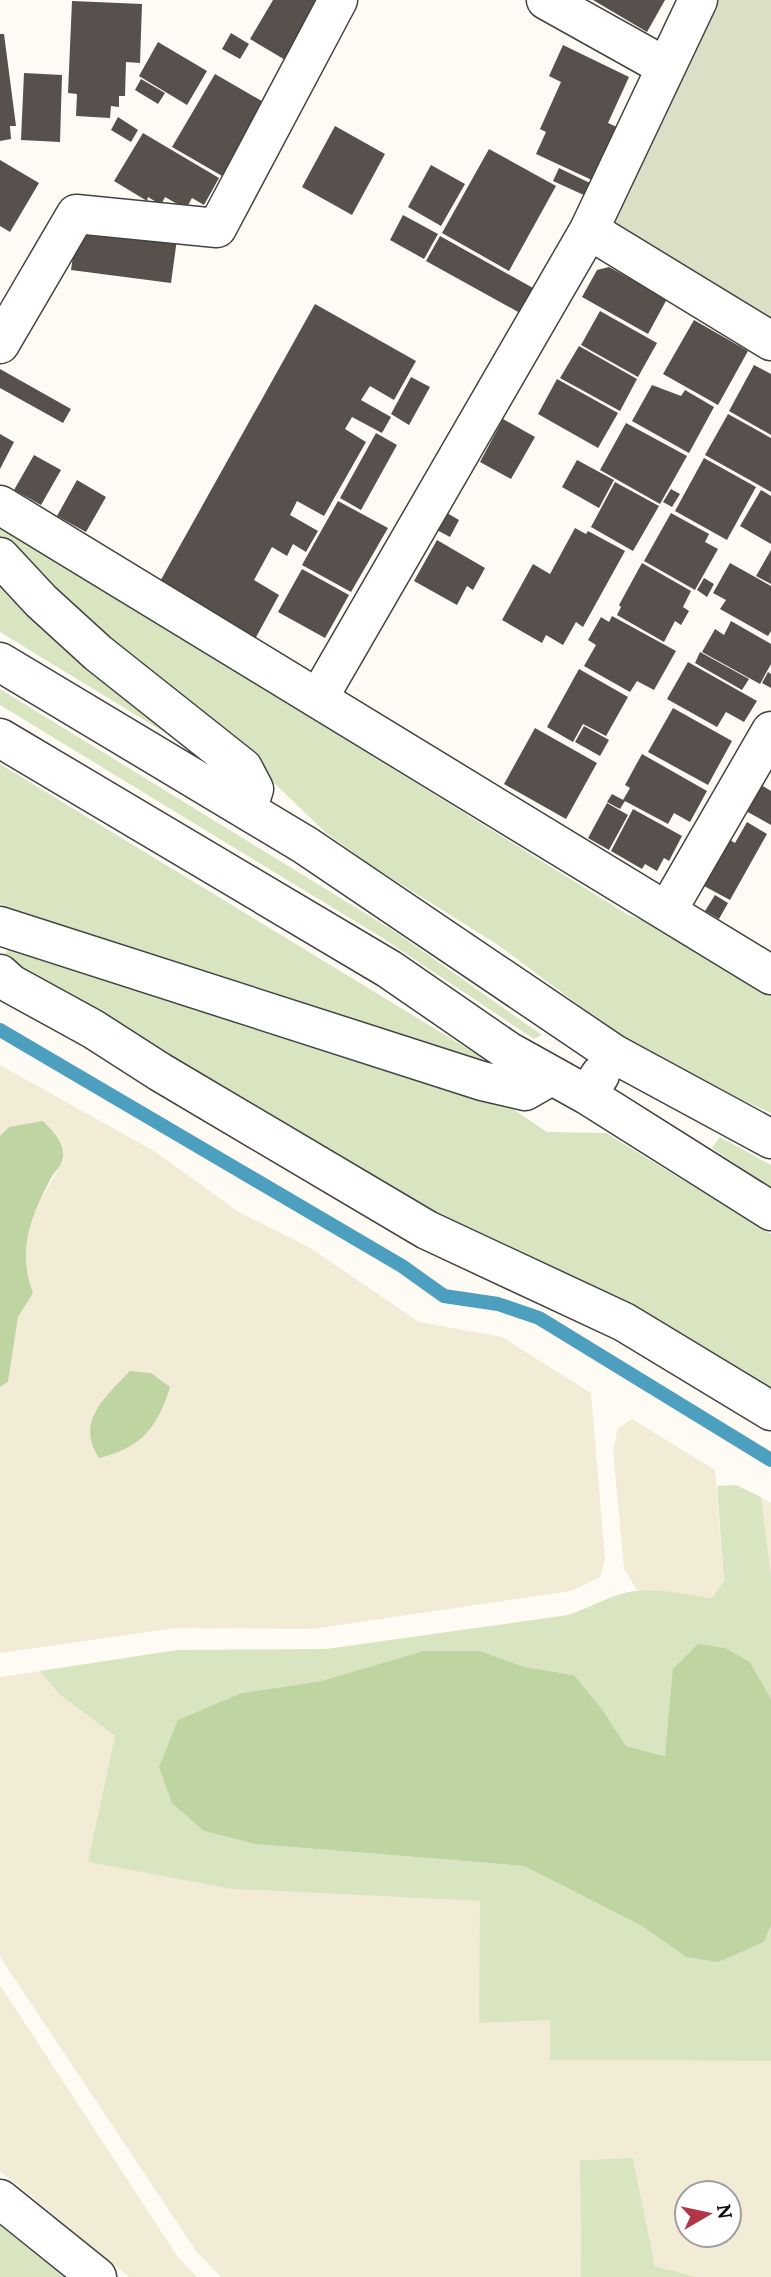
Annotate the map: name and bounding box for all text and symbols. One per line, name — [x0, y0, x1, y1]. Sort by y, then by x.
north arrow — [673, 2179, 743, 2249]
text: N — [712, 2202, 738, 2221]

